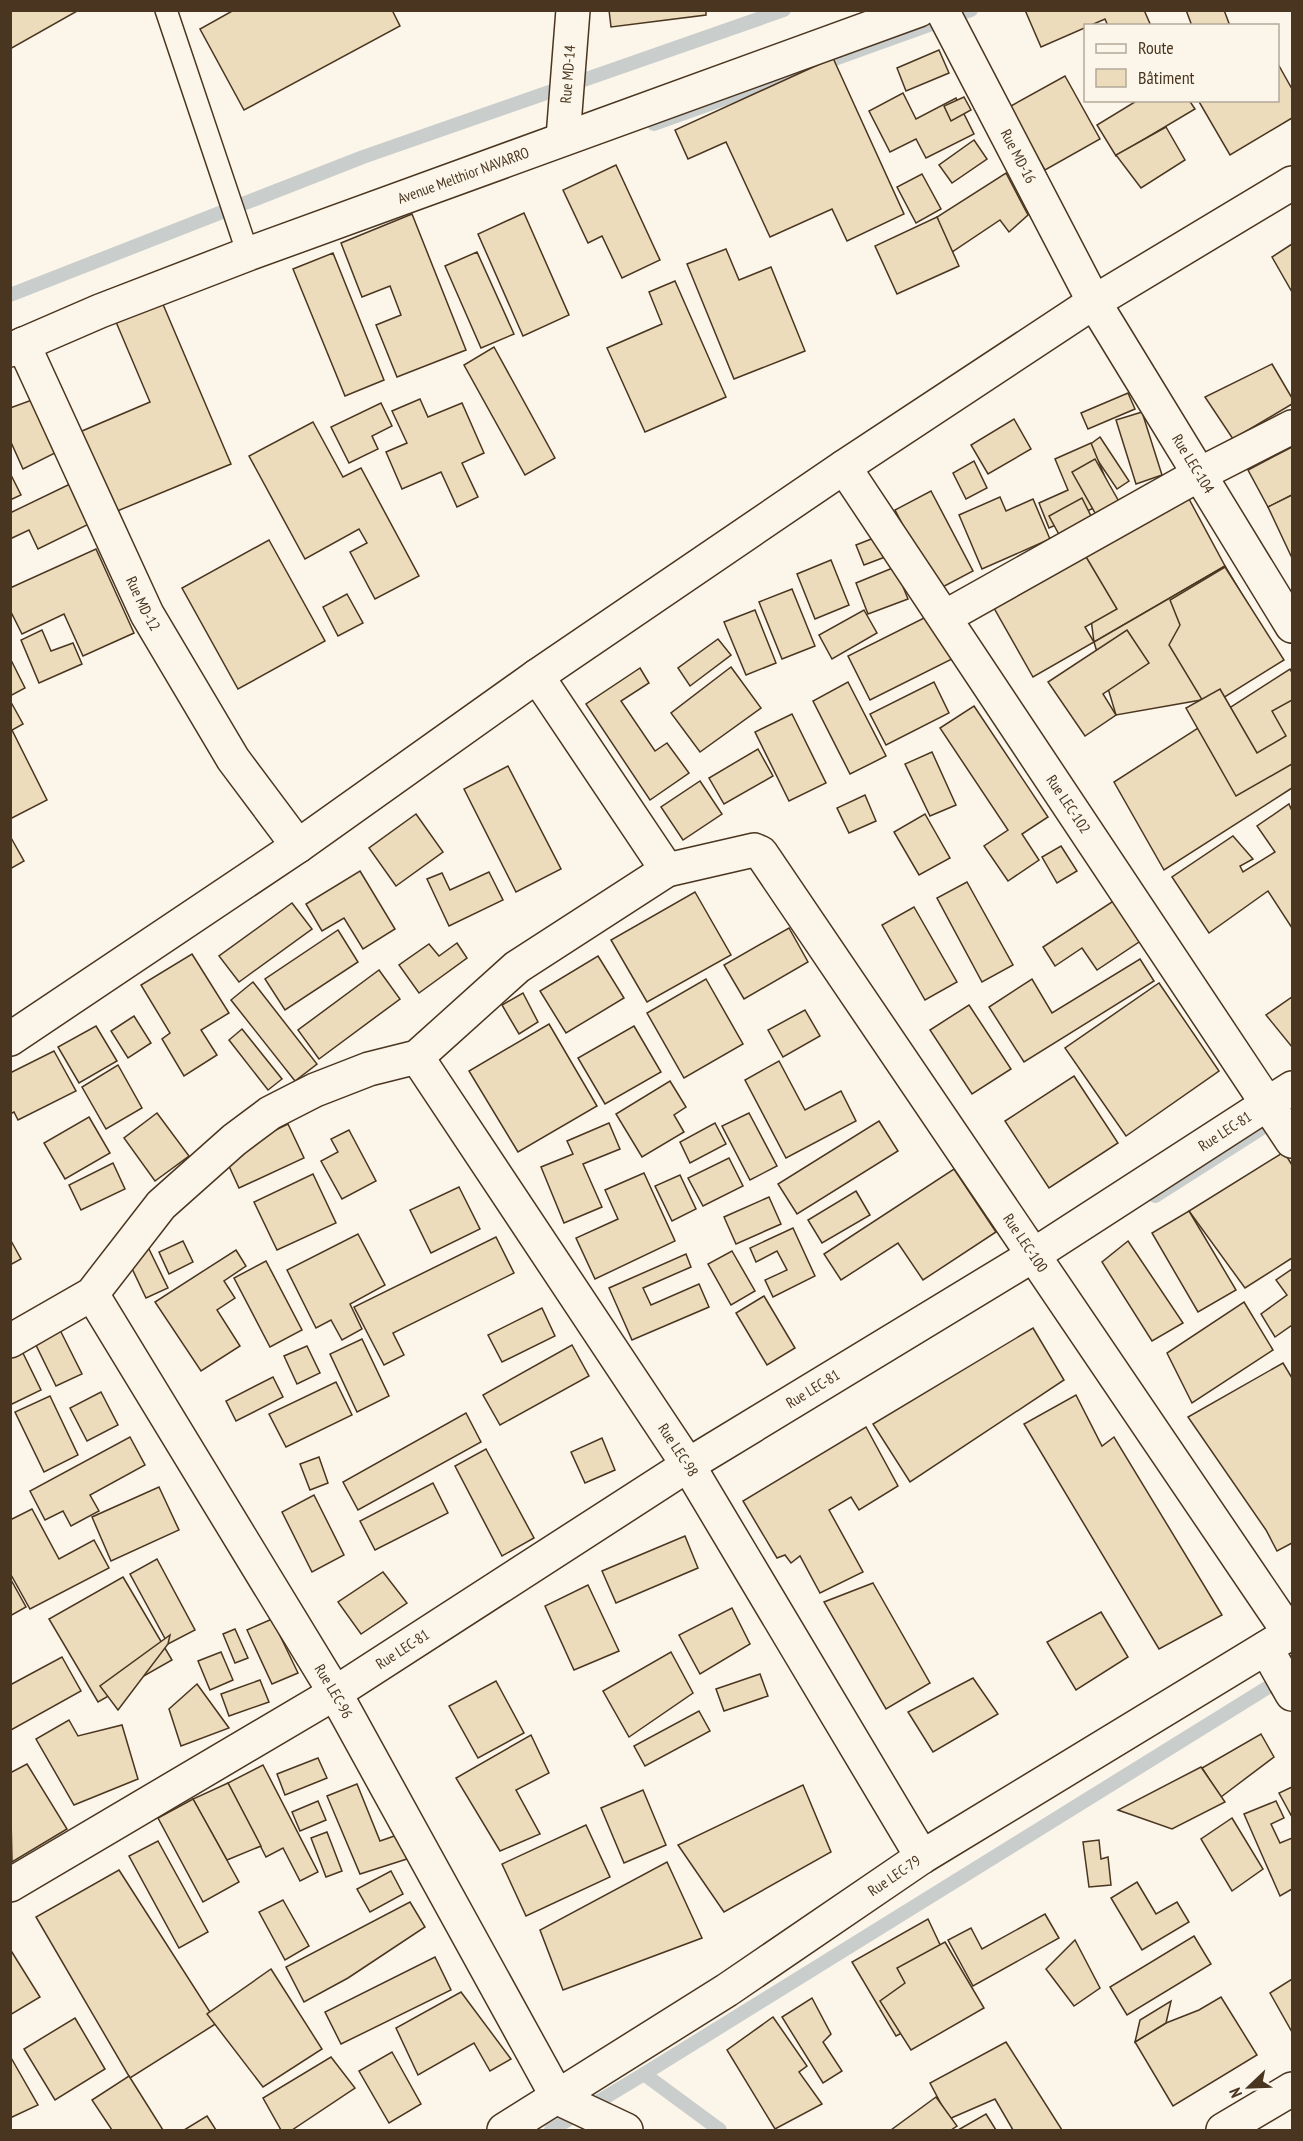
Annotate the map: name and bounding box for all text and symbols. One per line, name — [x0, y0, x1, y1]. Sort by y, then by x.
legend — [1084, 24, 1279, 102]
text: Route — [1138, 36, 1174, 59]
street label: Rue MD-14 — [556, 44, 579, 104]
text: Bâtiment — [1138, 66, 1195, 89]
street label: Rue MD-16 — [997, 126, 1041, 187]
street label: Avenue Melthior NAVARRO — [395, 143, 532, 208]
street label: Rue LEC-104 — [1168, 430, 1219, 497]
street label: Rue MD-12 — [122, 573, 165, 634]
street label: Rue LEC-102 — [1042, 771, 1095, 837]
street label: Rue LEC-81 — [1195, 1107, 1255, 1155]
street label: Rue LEC-100 — [999, 1210, 1052, 1276]
street label: Rue LEC-81 — [782, 1365, 843, 1412]
street label: Rue LEC-98 — [654, 1420, 703, 1480]
street label: Rue LEC-81 — [372, 1625, 433, 1673]
street label: Rue LEC-96 — [311, 1660, 357, 1722]
street label: Rue LEC-79 — [864, 1851, 924, 1900]
north arrow — [1219, 2057, 1279, 2117]
text: N — [1224, 2085, 1246, 2101]

